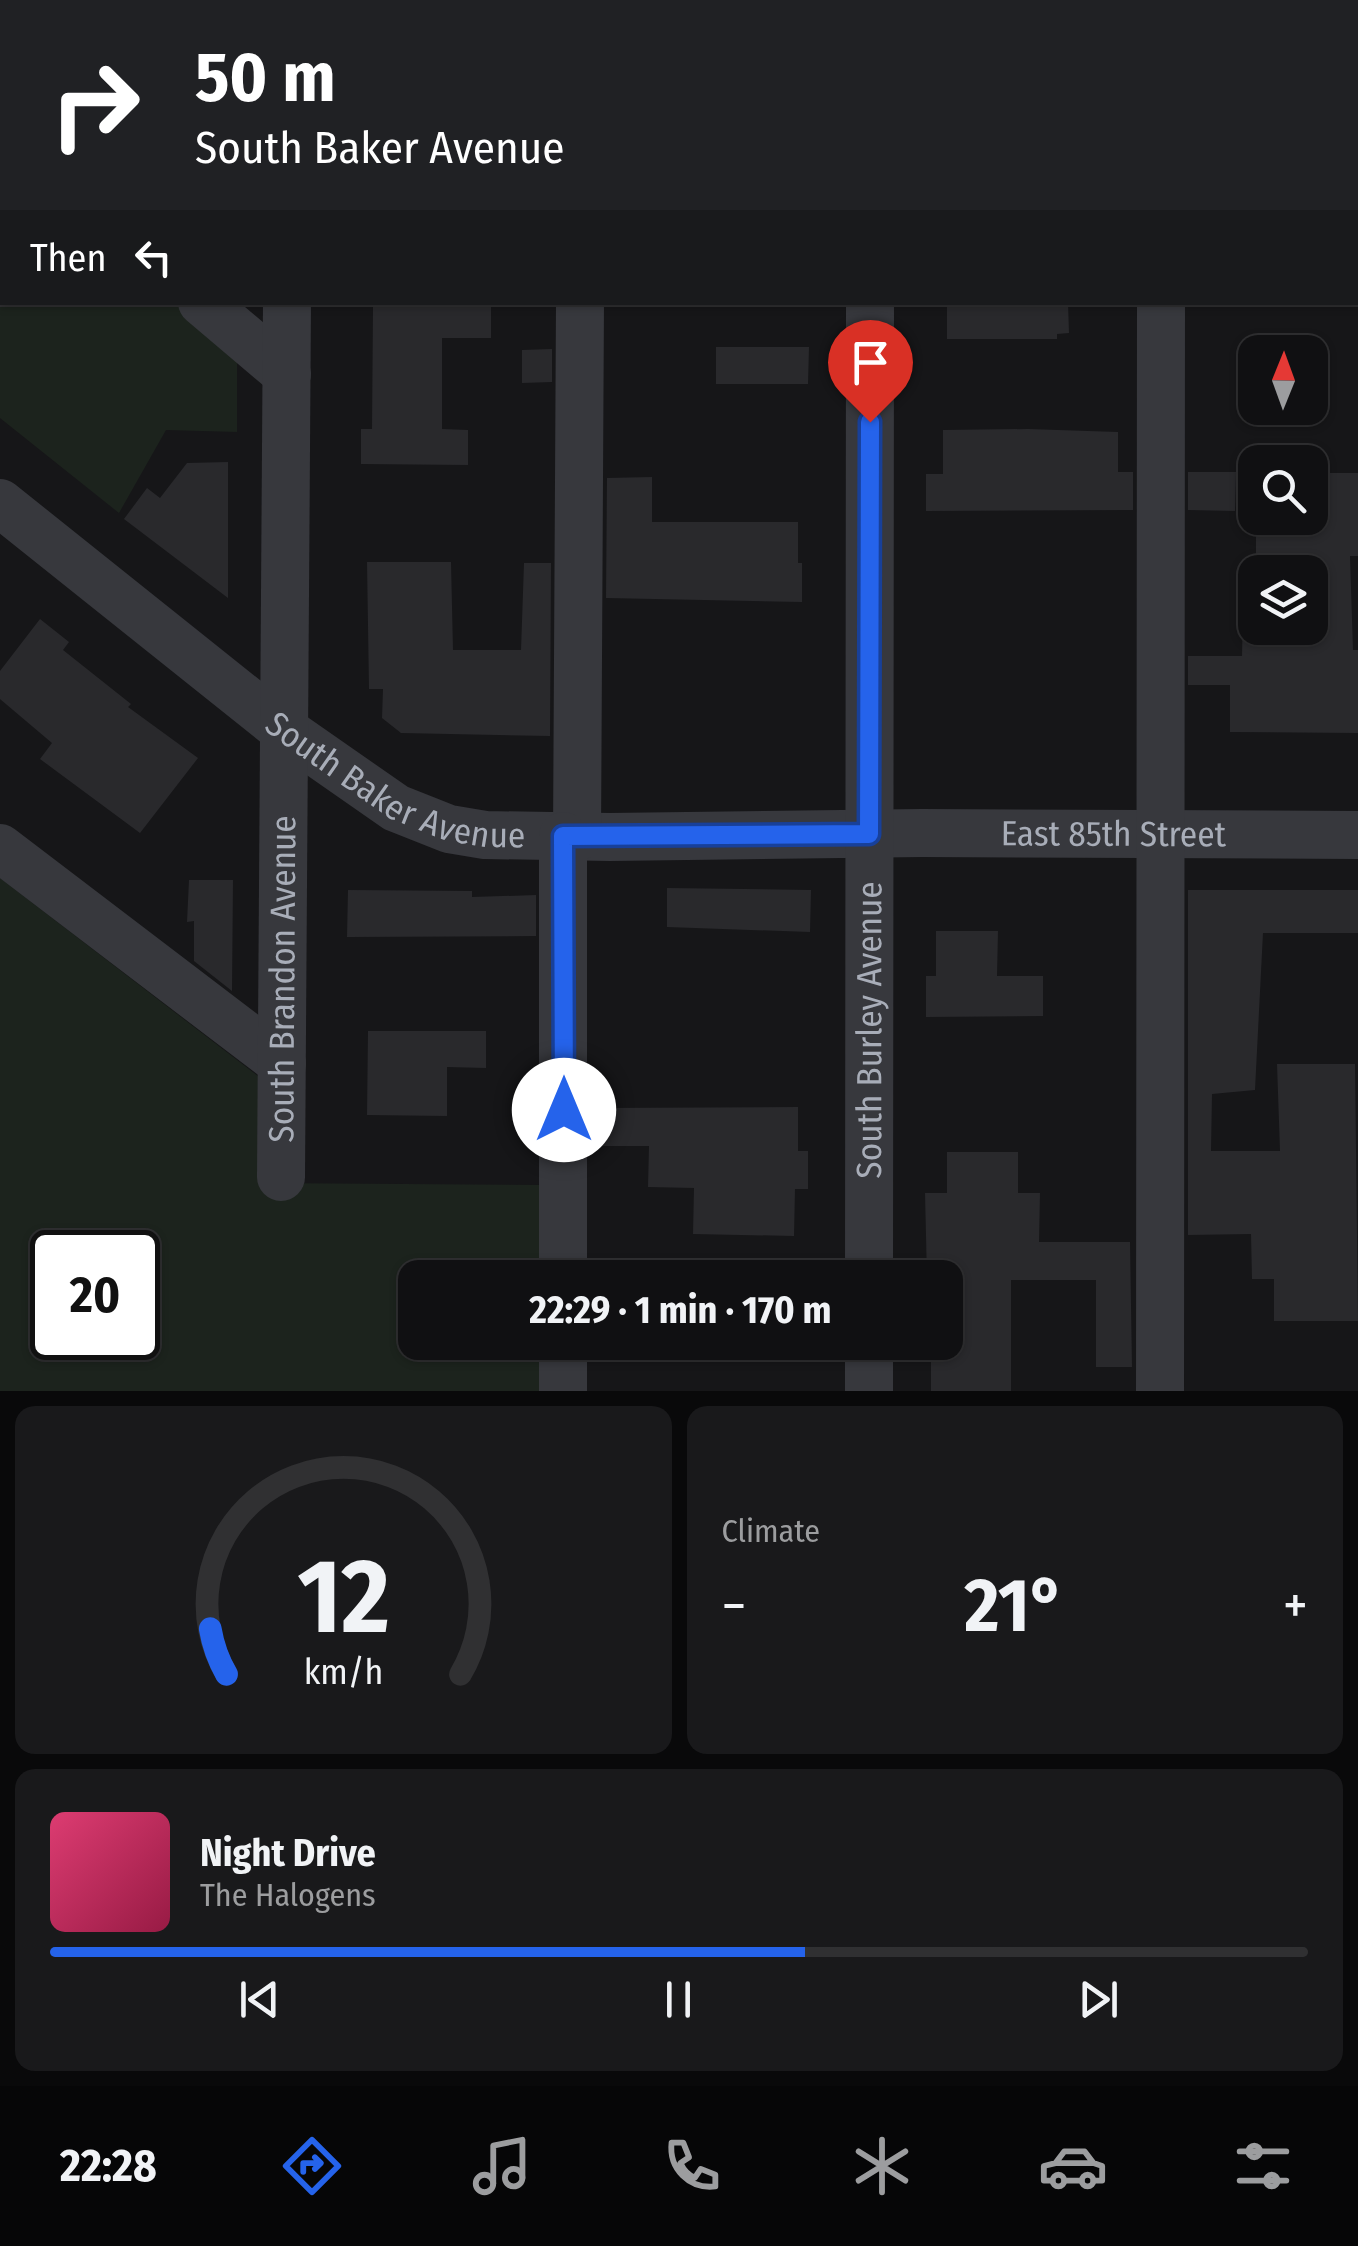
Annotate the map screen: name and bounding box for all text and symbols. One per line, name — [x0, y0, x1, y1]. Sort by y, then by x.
text: 50 m — [195, 36, 336, 120]
icon: right — [30, 40, 160, 170]
text: South Baker Avenue — [195, 121, 565, 175]
icon: left — [126, 230, 181, 285]
text: Then — [30, 235, 106, 281]
pin — [828, 320, 913, 423]
icon: arrive — [843, 335, 898, 390]
north arrow — [1238, 335, 1328, 425]
map controls — [1238, 335, 1328, 645]
button: search — [1238, 445, 1328, 535]
button: layers — [1238, 555, 1328, 645]
street label: South Baker Avenue — [257, 703, 526, 857]
street label: East 85th Street — [1001, 812, 1227, 855]
street label: South Brandon Avenue — [260, 815, 304, 1143]
street label: South Burley Avenue — [848, 881, 890, 1179]
position arrow — [512, 1058, 616, 1162]
speed limit sign: 20 — [30, 1230, 160, 1360]
text: 22:29 · 1 min · 170 m — [529, 1287, 832, 1333]
text: Climate — [722, 1512, 820, 1550]
text: 12 — [297, 1535, 389, 1660]
text: 21° — [965, 1561, 1065, 1651]
text: − — [722, 1573, 746, 1639]
text: + — [1283, 1573, 1308, 1639]
text: km/h — [303, 1651, 383, 1693]
text: Night Drive — [200, 1830, 376, 1876]
text: The Halogens — [200, 1876, 376, 1914]
icon: previous — [232, 1972, 287, 2027]
icon: pause — [651, 1972, 706, 2027]
icon: next — [1071, 1972, 1126, 2027]
icon: directions — [277, 2131, 347, 2201]
icon: music — [467, 2131, 537, 2201]
icon: phone — [657, 2131, 727, 2201]
icon: climate — [847, 2131, 917, 2201]
icon: car — [1038, 2131, 1108, 2201]
icon: filters — [1228, 2131, 1298, 2201]
text: 22:28 — [60, 2139, 157, 2193]

